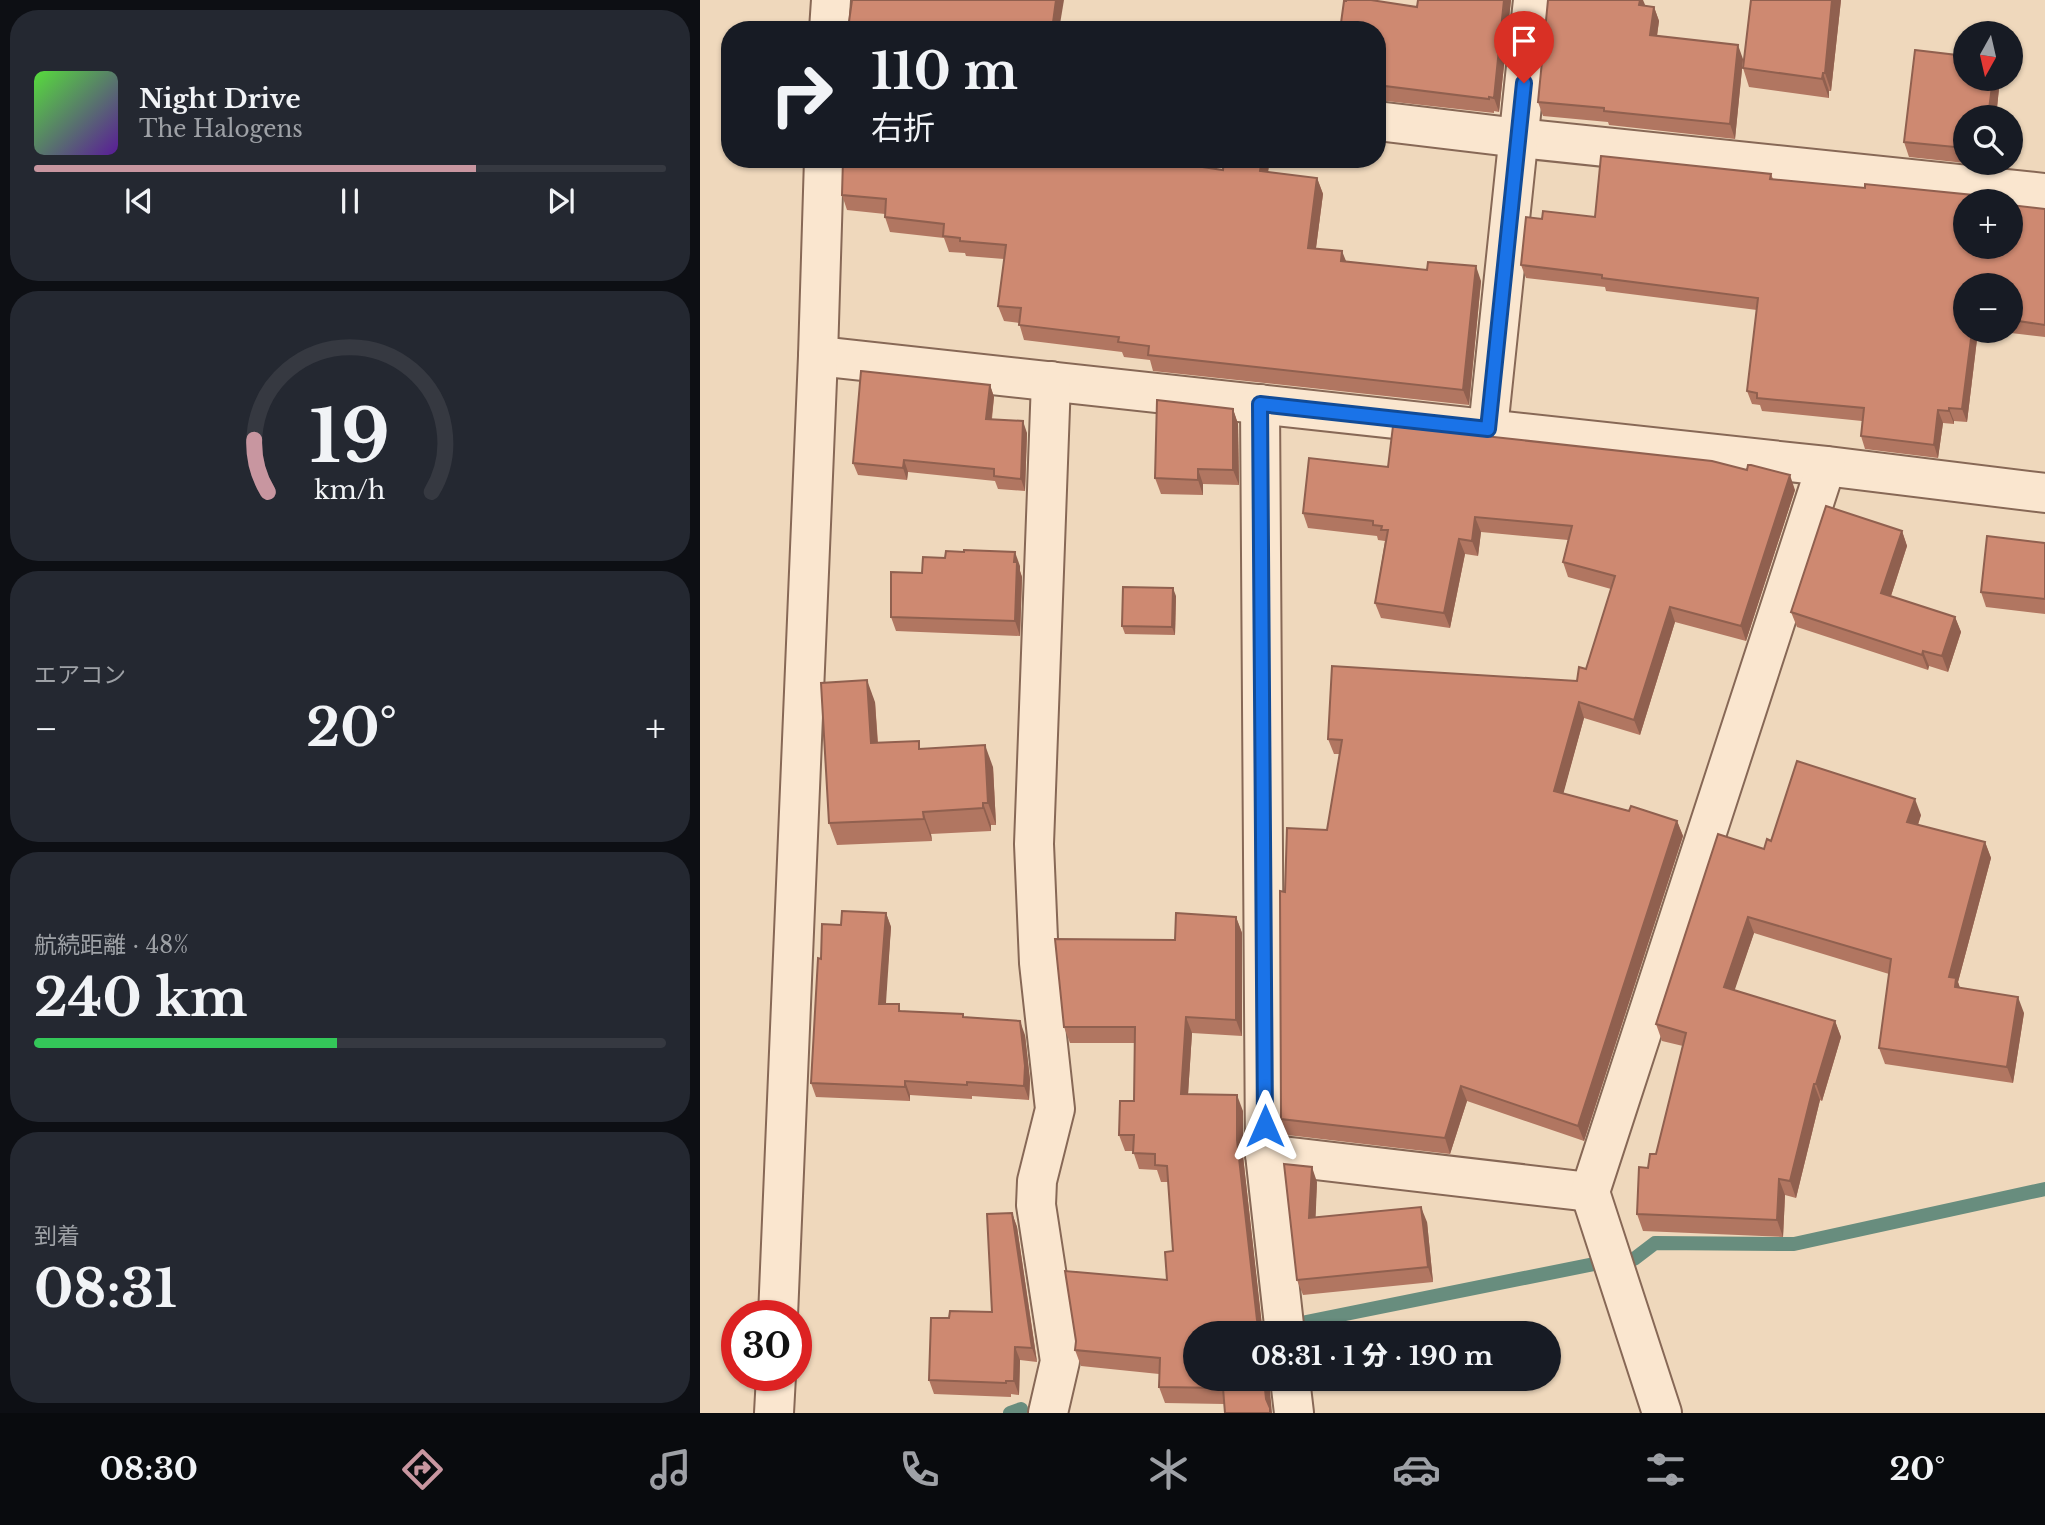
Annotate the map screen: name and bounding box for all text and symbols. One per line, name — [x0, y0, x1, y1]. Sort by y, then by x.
pin — [1494, 11, 1554, 83]
north arrow — [1953, 21, 2023, 91]
map controls — [1953, 21, 2023, 343]
icon: arrive — [1505, 22, 1543, 60]
text: 110 m — [871, 41, 1018, 102]
icon: right — [756, 49, 847, 140]
text: Night Drive — [139, 83, 301, 115]
button: search — [1953, 105, 2023, 175]
text: 右折 — [871, 108, 935, 148]
text: The Halogens — [139, 115, 303, 143]
icon: previous — [120, 182, 158, 220]
icon: pause — [331, 182, 369, 220]
icon: next — [542, 182, 580, 220]
button: + — [1953, 189, 2023, 259]
button: − — [1953, 273, 2023, 343]
text: 19 — [310, 391, 390, 482]
text: km/h — [315, 475, 385, 506]
text: エアコン — [34, 661, 126, 689]
text: 20° — [306, 696, 397, 760]
text: − — [34, 705, 58, 752]
text: + — [645, 705, 666, 752]
text: 航続距離 · 48% — [34, 931, 189, 959]
text: 240 km — [34, 966, 248, 1030]
position arrow — [1228, 1089, 1302, 1163]
text: 到着 — [34, 1222, 80, 1250]
text: 08:31 — [34, 1257, 177, 1321]
speed limit sign: 30 — [721, 1300, 812, 1391]
text: 08:31 · 1 分 · 190 m — [1251, 1340, 1493, 1372]
icon: directions — [398, 1445, 447, 1494]
icon: music — [646, 1445, 695, 1494]
icon: phone — [895, 1445, 944, 1494]
icon: climate — [1144, 1445, 1193, 1494]
icon: car — [1392, 1445, 1441, 1494]
icon: filters — [1641, 1445, 1690, 1494]
text: 08:30 — [100, 1449, 198, 1489]
text: 20° — [1889, 1449, 1945, 1489]

